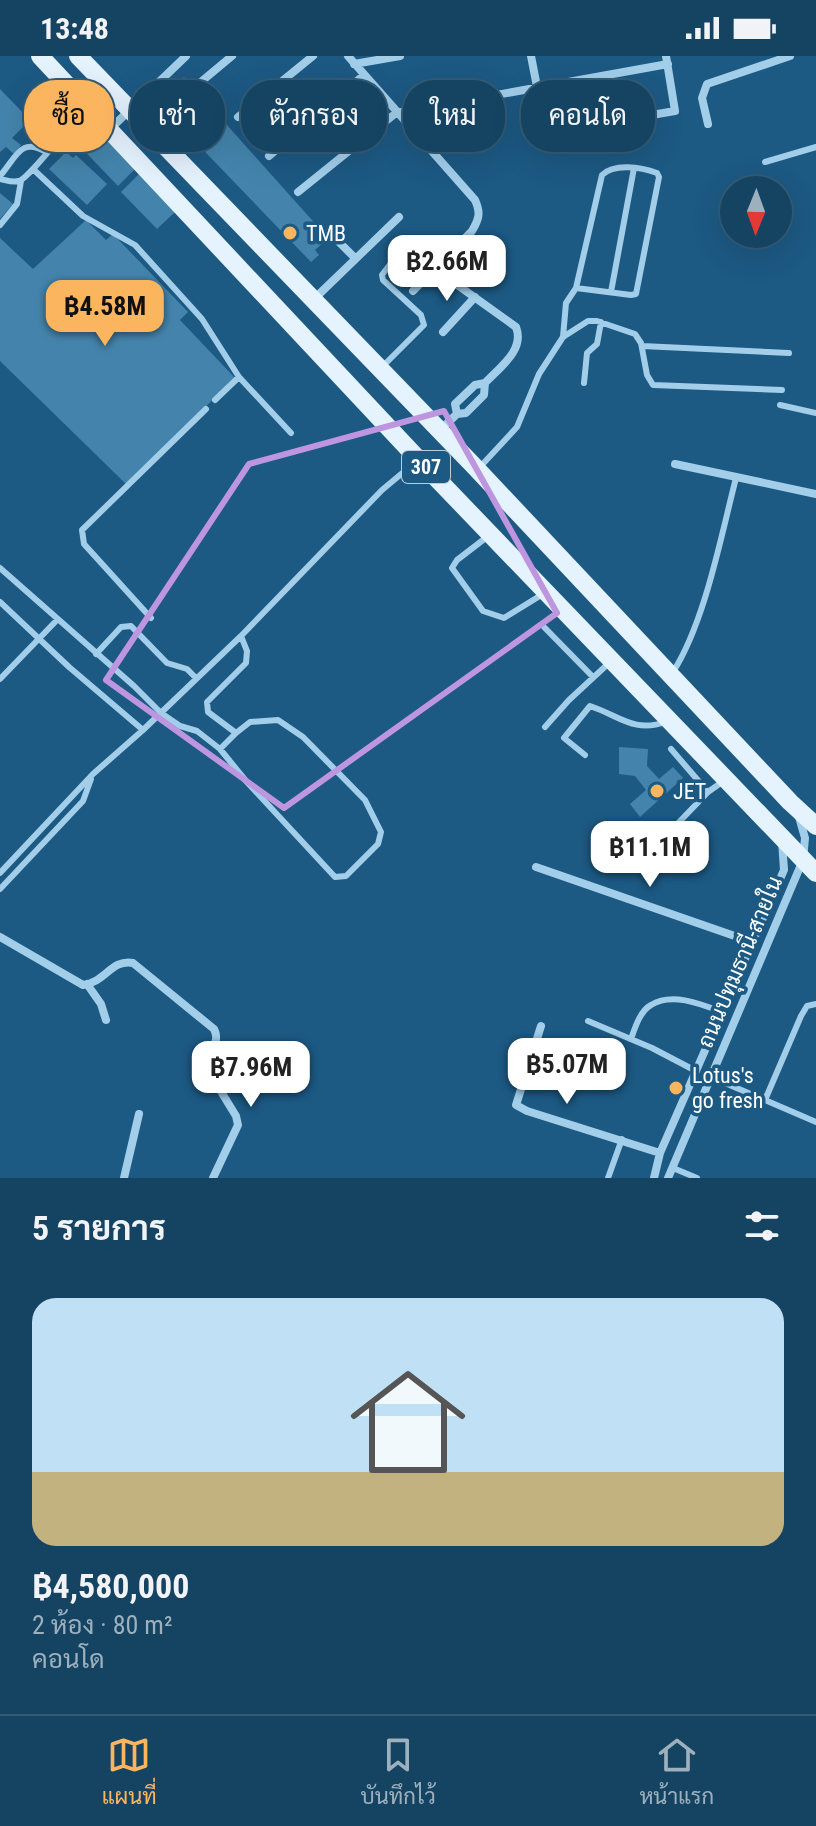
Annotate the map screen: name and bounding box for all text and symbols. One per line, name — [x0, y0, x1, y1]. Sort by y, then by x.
text: 13:48 — [40, 11, 109, 46]
chip: ซื้อ — [24, 80, 114, 152]
chip: เช่า — [130, 80, 225, 152]
chip: ตัวกรอง — [241, 80, 387, 152]
chip: ใหม่ — [403, 80, 505, 152]
chip: คอนโด — [521, 80, 655, 152]
north arrow — [720, 176, 792, 248]
map controls — [720, 176, 792, 248]
place label: TMB — [306, 221, 346, 246]
marker: TMB — [281, 224, 299, 242]
pin: ฿2.66M — [382, 235, 512, 303]
text: ฿2.66M — [406, 246, 488, 276]
pin: ฿4.58M — [40, 280, 170, 348]
text: ฿4.58M — [64, 291, 146, 321]
road number: 307 — [402, 451, 450, 483]
place label: JET — [673, 779, 706, 804]
marker: JET — [648, 782, 666, 800]
pin: ฿11.1M — [585, 821, 715, 889]
text: ฿11.1M — [609, 832, 691, 862]
street label: ถนนปทุมธานี-สายใน — [691, 872, 790, 1053]
pin: ฿5.07M — [502, 1038, 632, 1106]
pin: ฿7.96M — [186, 1041, 316, 1109]
text: ฿5.07M — [526, 1049, 608, 1079]
text: ฿7.96M — [210, 1052, 292, 1082]
place label: Lotus's go fresh — [692, 1063, 763, 1113]
marker: Lotus's go fresh — [667, 1079, 685, 1097]
icon: filters — [740, 1204, 784, 1248]
text: 5 รายการ — [32, 1208, 166, 1248]
icon: home — [336, 1350, 480, 1494]
text: ฿4,580,000 — [32, 1566, 189, 1606]
text: 2 ห้อง · 80 m² — [32, 1610, 172, 1640]
text: คอนโด — [32, 1644, 105, 1674]
tab: แผนที่ — [102, 1733, 157, 1809]
tab: บันทึกไว้ — [360, 1733, 436, 1809]
tab: หน้าแรก — [639, 1733, 714, 1809]

